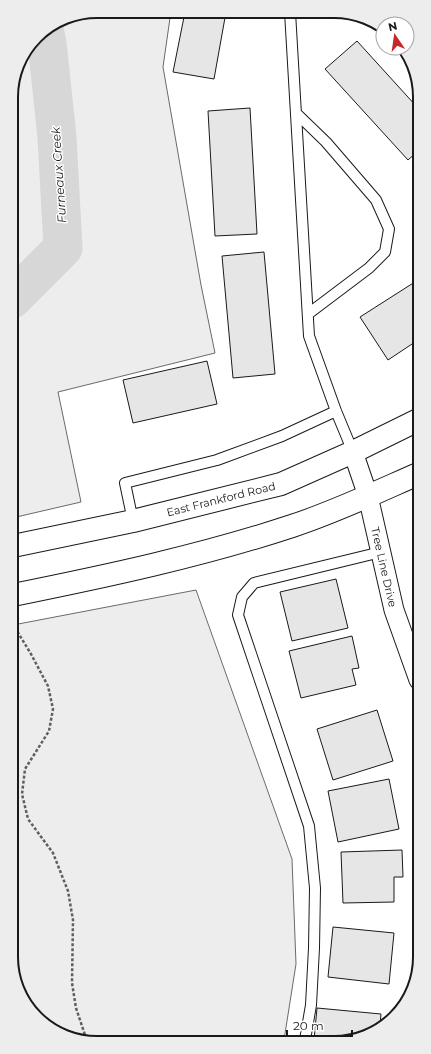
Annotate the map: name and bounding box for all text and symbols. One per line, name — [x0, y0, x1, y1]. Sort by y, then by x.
north arrow — [375, 16, 415, 56]
text: N — [387, 18, 399, 34]
water label: Furneaux Creek — [48, 126, 69, 224]
street label: East Frankford Road — [165, 479, 277, 519]
street label: Tree Line Drive — [368, 526, 400, 609]
scale bar — [287, 1012, 352, 1038]
text: 20 m — [293, 1018, 324, 1033]

